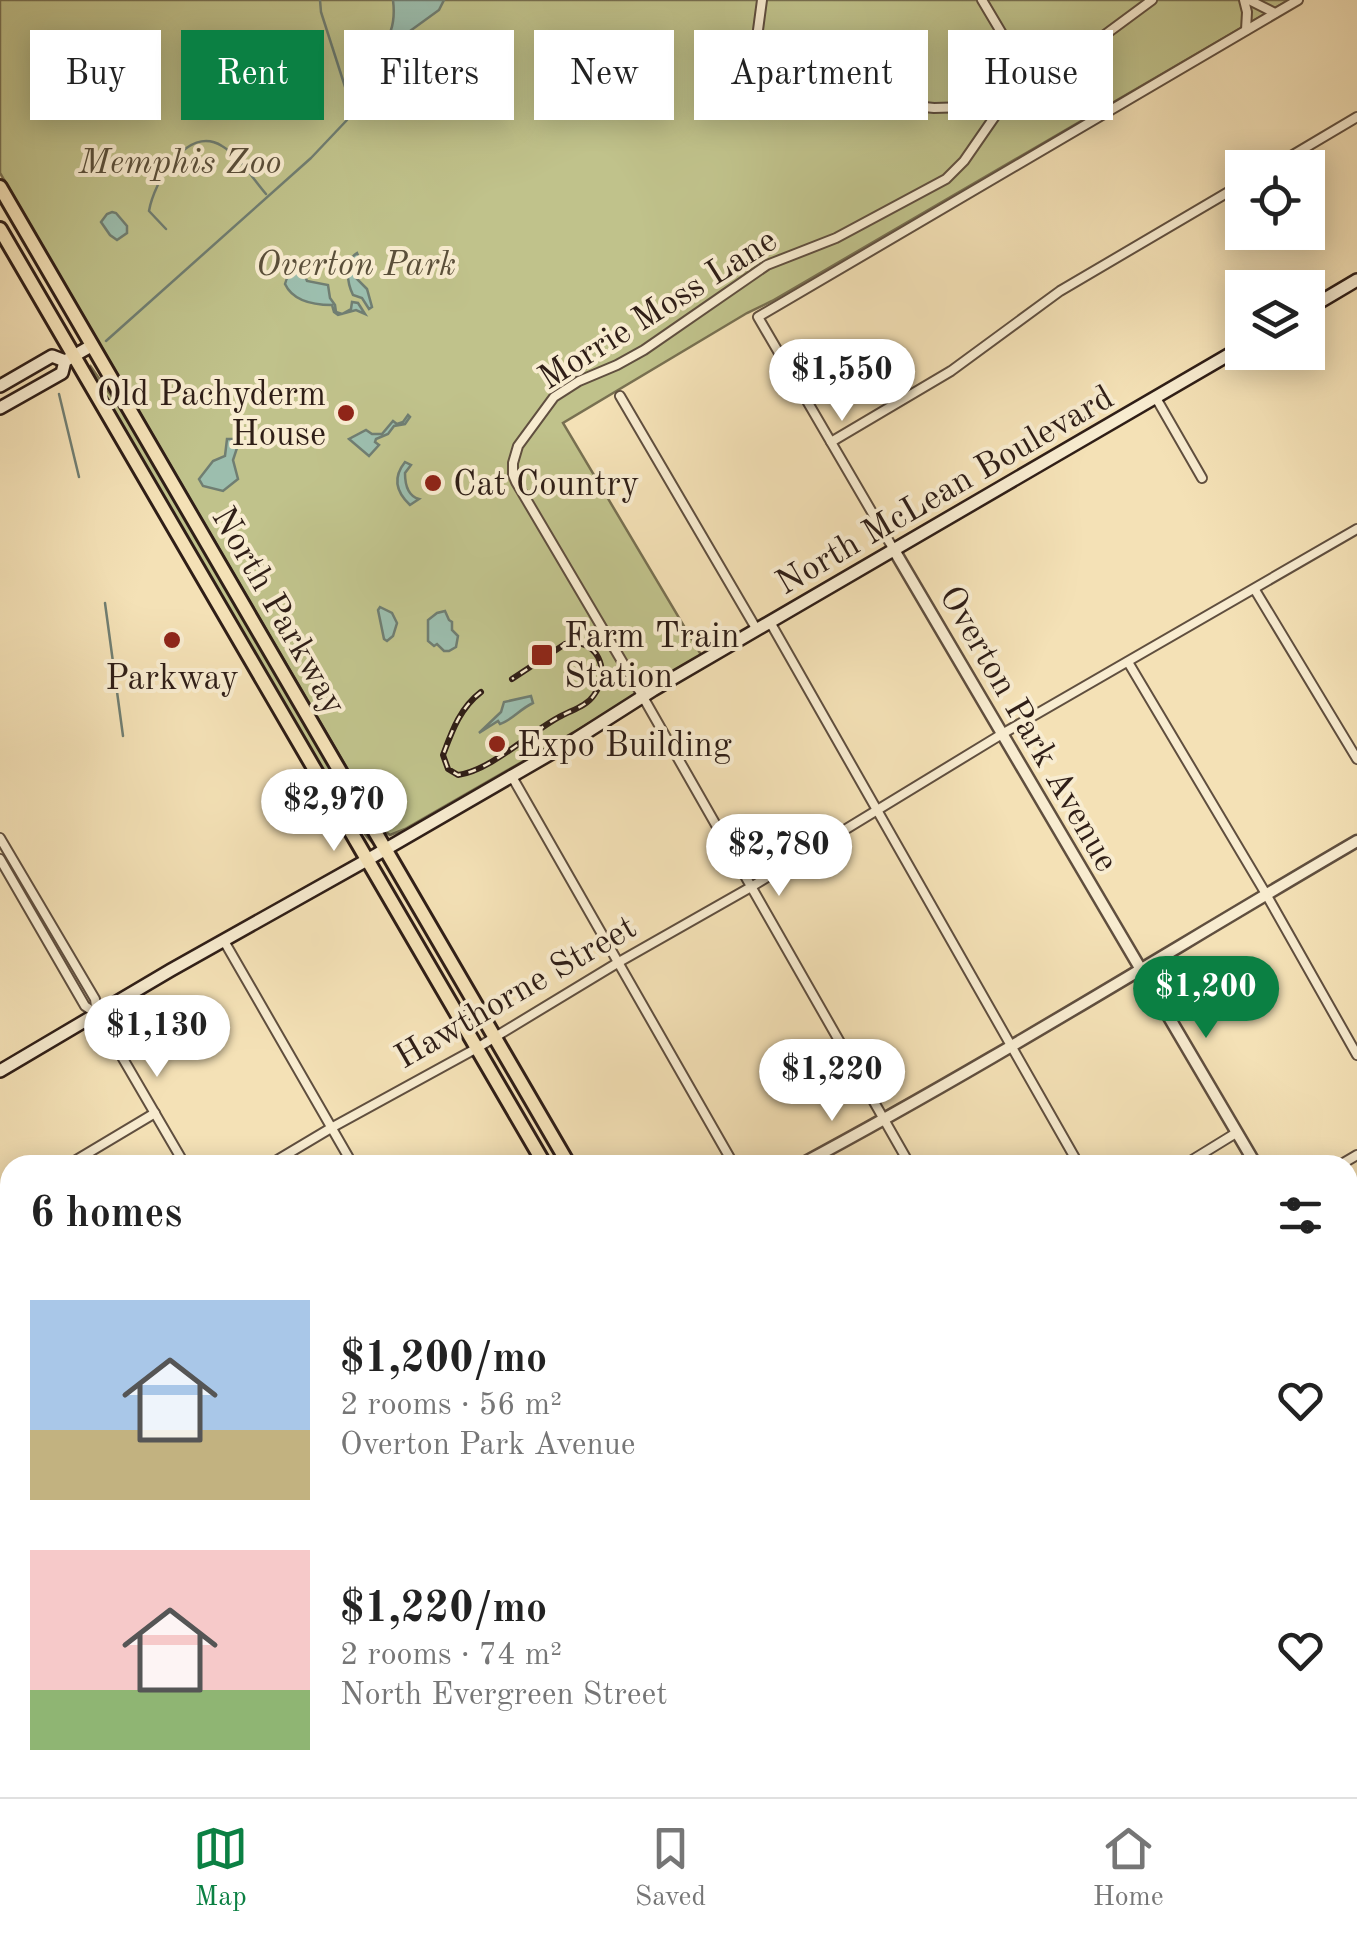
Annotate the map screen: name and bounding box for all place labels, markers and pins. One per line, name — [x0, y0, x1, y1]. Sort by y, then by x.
pin: $1,550 — [761, 339, 923, 424]
place label: Old Pachyderm House — [97, 378, 326, 453]
marker: Old Pachyderm House — [335, 402, 357, 424]
place label: Cat Country — [453, 468, 639, 503]
marker: Cat Country — [422, 472, 444, 494]
place label: Farm Train Station — [564, 620, 740, 695]
marker: Parkway — [161, 629, 183, 651]
marker: Farm Train Station — [529, 642, 555, 668]
place label: Parkway — [105, 662, 239, 697]
place label: Expo Building — [517, 729, 732, 764]
marker: Expo Building — [486, 733, 508, 755]
pin: $2,970 — [253, 769, 415, 854]
pin: $2,780 — [698, 814, 860, 899]
pin: $1,200 — [1125, 956, 1287, 1041]
pin: $1,130 — [76, 995, 238, 1080]
pin: $1,220 — [751, 1039, 913, 1124]

